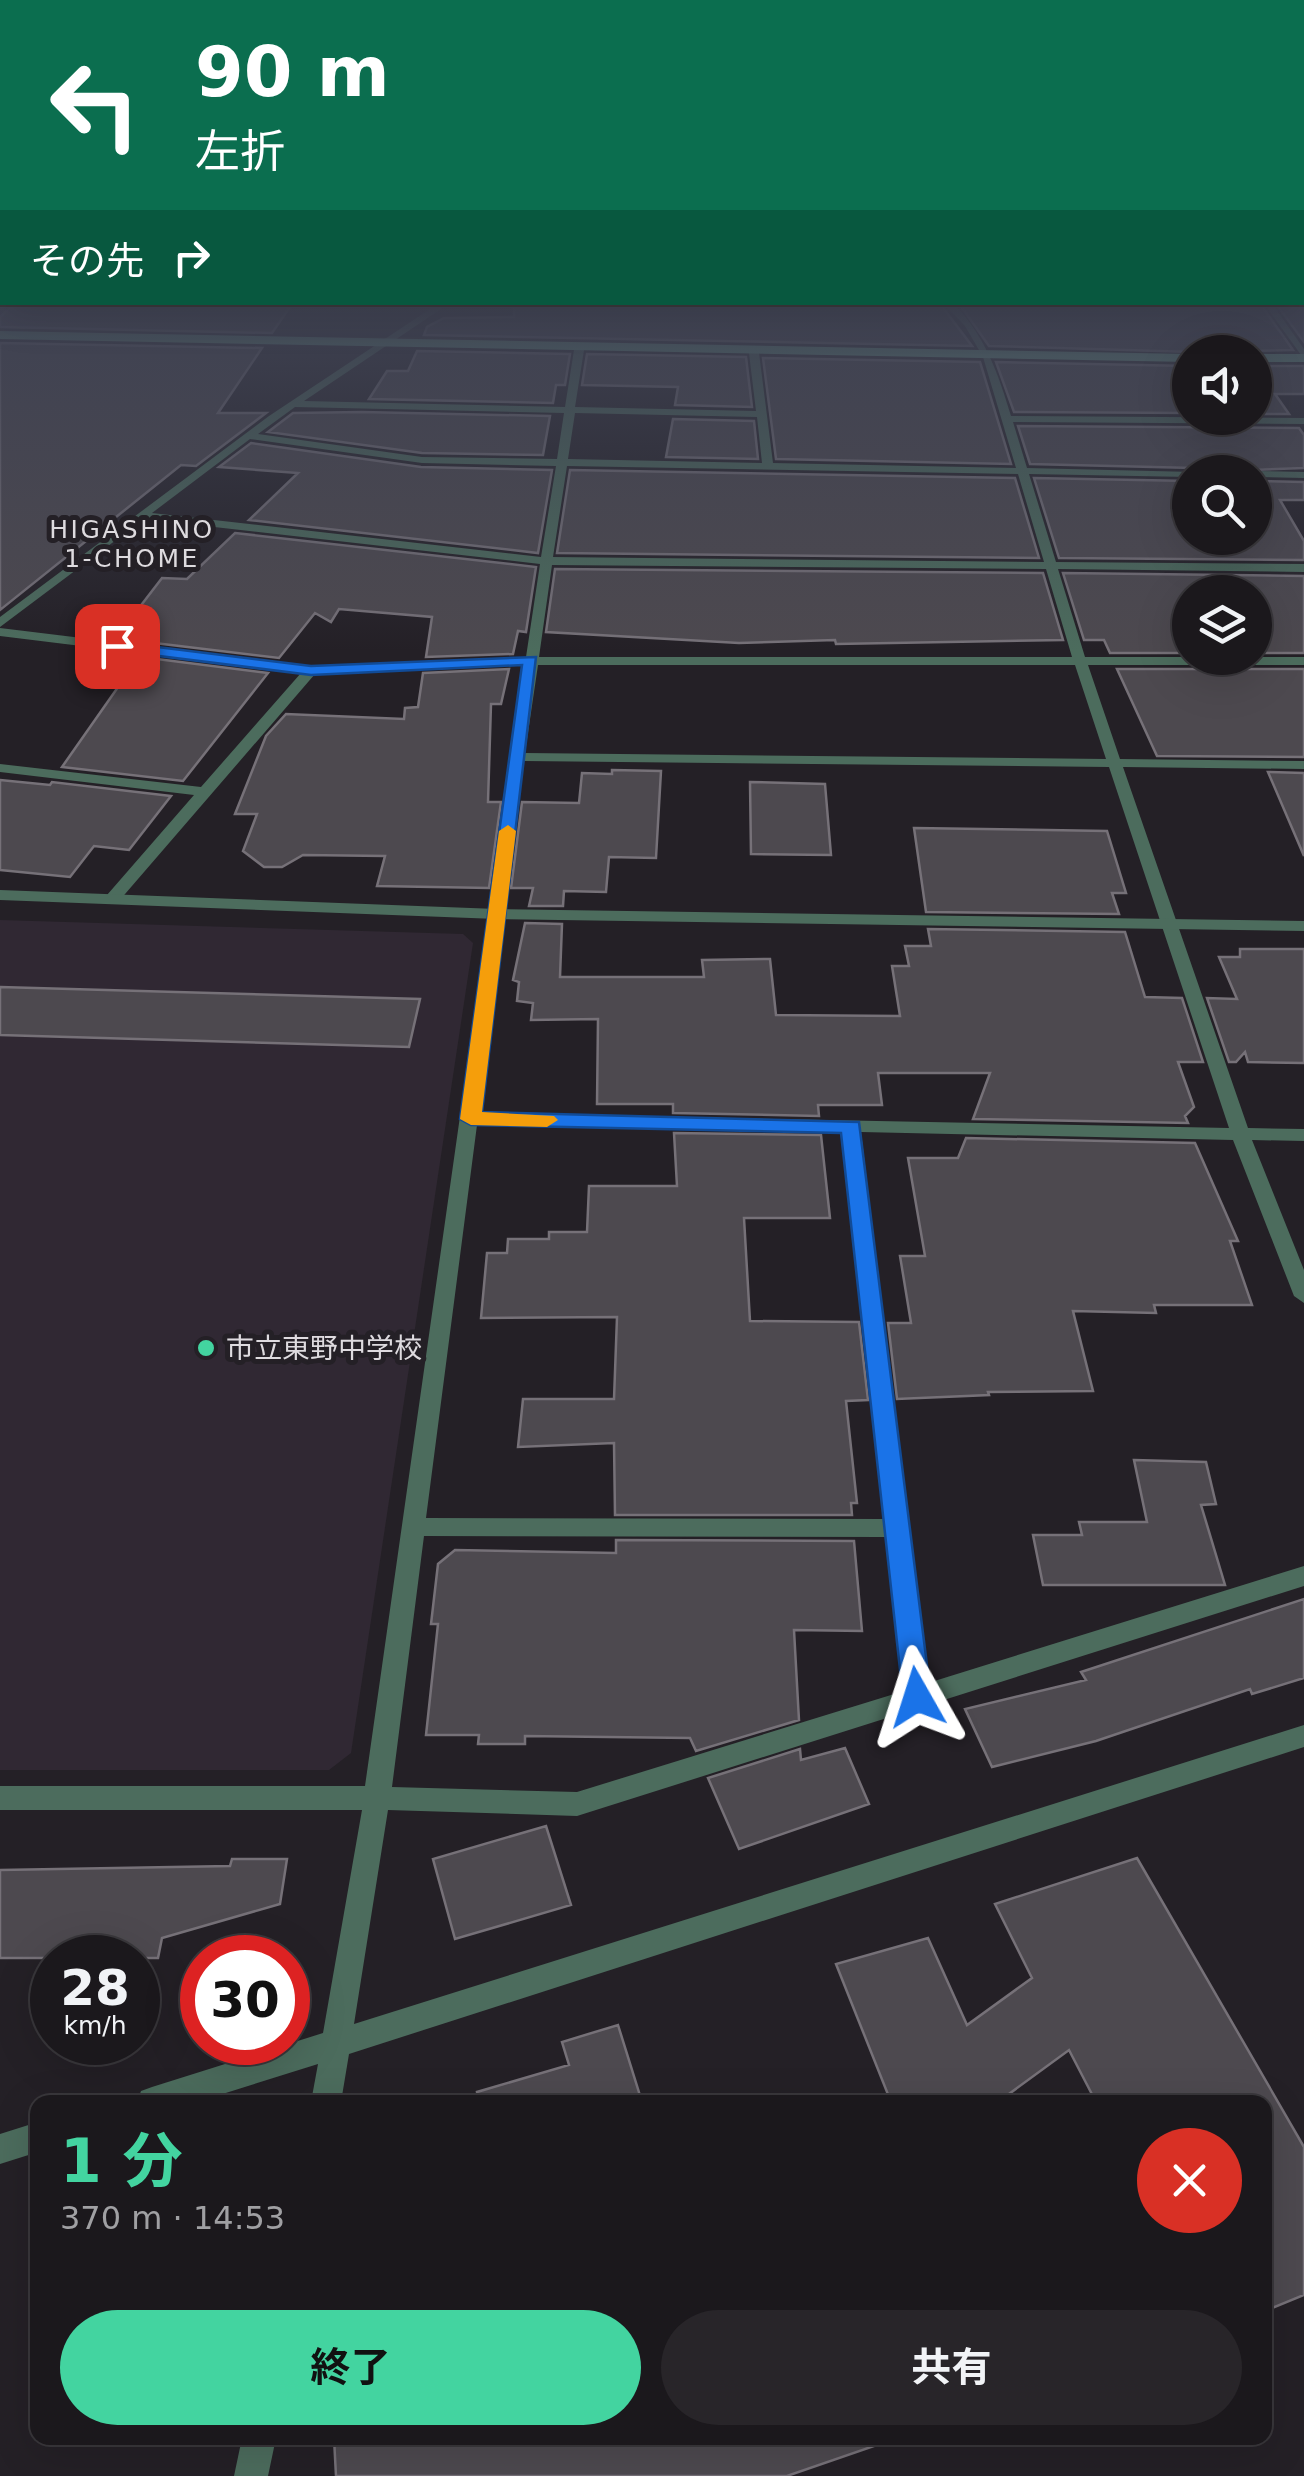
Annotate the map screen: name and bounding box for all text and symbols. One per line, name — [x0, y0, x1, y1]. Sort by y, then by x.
text: 90 m — [195, 31, 390, 113]
icon: left — [30, 40, 160, 170]
text: 左折 — [195, 125, 285, 178]
icon: right — [164, 230, 219, 285]
text: その先 — [30, 239, 144, 283]
map controls — [1172, 335, 1272, 675]
button: sound — [1172, 335, 1272, 435]
button: search — [1172, 455, 1272, 555]
district label: HIGASHINO 1-CHOME — [49, 515, 215, 573]
button: layers — [1172, 575, 1272, 675]
pin — [75, 604, 160, 689]
icon: arrive — [90, 619, 145, 674]
place label: 市立東野中学校 — [226, 1332, 422, 1365]
marker: 市立東野中学校 — [195, 1337, 217, 1359]
position arrow — [865, 1645, 969, 1749]
speed limit sign: 30 — [180, 1935, 310, 2065]
text: 28 — [60, 1959, 130, 2017]
text: km/h — [63, 2011, 127, 2040]
text: 1 分 — [60, 2126, 183, 2196]
button: close — [1137, 2128, 1242, 2233]
text: 370 m · 14:53 — [60, 2199, 285, 2237]
button: 終了 — [60, 2310, 641, 2425]
button: 共有 — [661, 2310, 1242, 2425]

